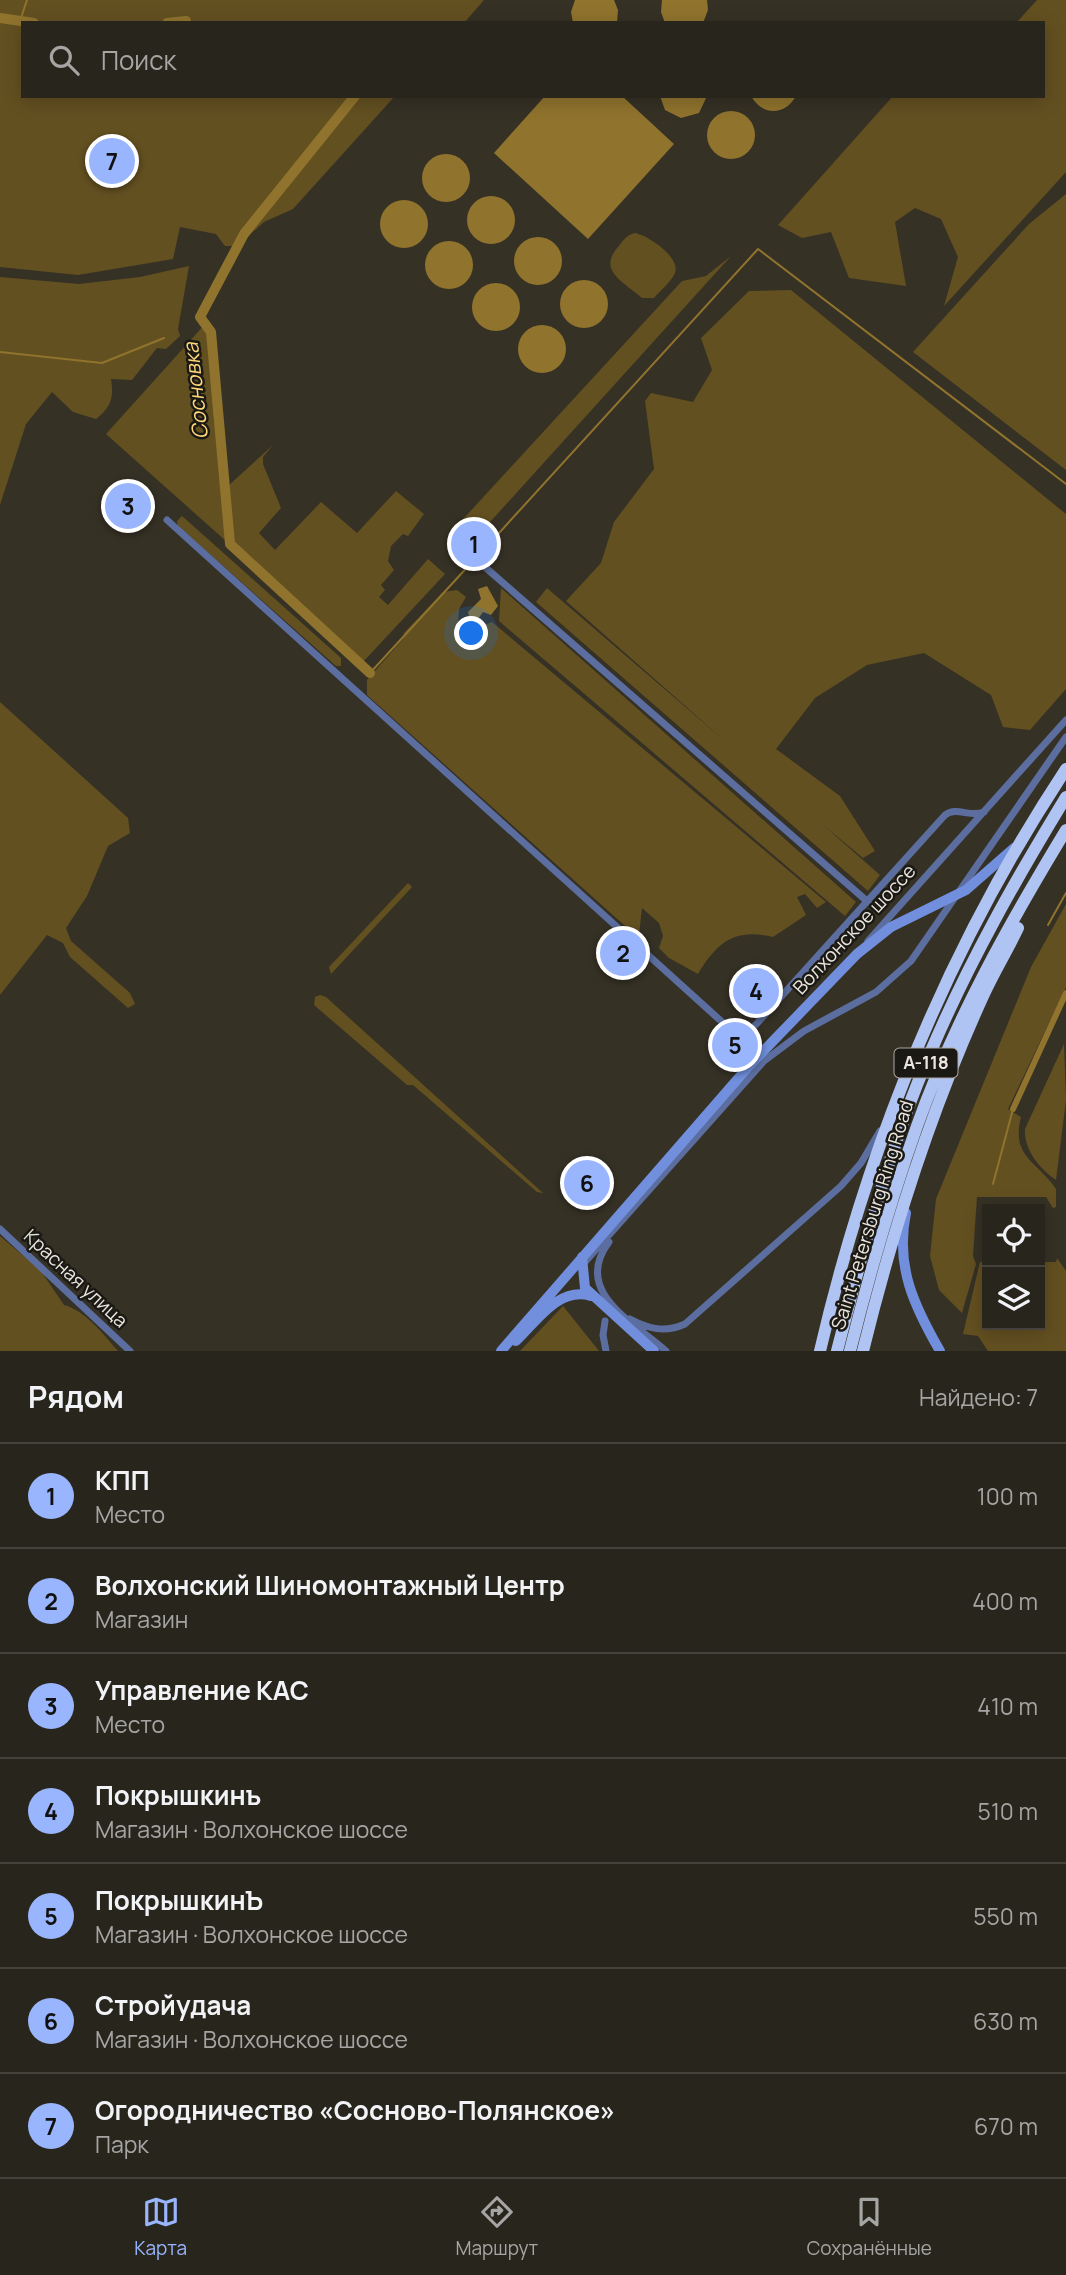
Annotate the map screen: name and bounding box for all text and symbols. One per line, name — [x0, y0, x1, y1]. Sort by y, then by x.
search box — [21, 21, 1045, 98]
icon: search — [45, 41, 83, 79]
text: Поиск — [101, 42, 176, 78]
pin: 7 — [89, 135, 135, 187]
water label: Сосновка — [176, 340, 214, 441]
pin: 3 — [105, 480, 151, 532]
pin: 1 — [451, 518, 497, 570]
your location — [454, 616, 488, 650]
street label: Волхонское шоссе — [787, 858, 921, 1000]
pin: 2 — [600, 927, 646, 979]
pin: 4 — [733, 965, 779, 1017]
pin: 5 — [712, 1019, 758, 1071]
road number: А-118 — [894, 1048, 958, 1078]
street label: Saint Petersburg Ring Road — [825, 1097, 919, 1333]
pin: 6 — [564, 1157, 610, 1209]
map controls — [982, 1204, 1045, 1330]
button: locate — [982, 1204, 1045, 1267]
street label: Красная улица — [18, 1223, 134, 1333]
button: layers — [982, 1267, 1045, 1330]
text: Рядом — [28, 1376, 124, 1417]
text: Найдено: 7 — [919, 1381, 1038, 1413]
text: КПП — [95, 1462, 149, 1498]
text: 1 — [46, 1480, 56, 1512]
text: 100 m — [977, 1480, 1038, 1512]
text: Место — [95, 1498, 165, 1530]
text: Волхонский Шиномонтажный Центр — [95, 1567, 565, 1603]
text: 2 — [44, 1585, 58, 1617]
text: 400 m — [972, 1585, 1038, 1617]
text: Магазин — [95, 1603, 188, 1635]
text: Управление КАС — [95, 1672, 309, 1708]
text: 3 — [44, 1690, 58, 1722]
text: 410 m — [977, 1690, 1038, 1722]
text: Место — [95, 1708, 165, 1740]
text: Покрышкинъ — [95, 1777, 261, 1813]
text: 4 — [44, 1795, 58, 1827]
text: 510 m — [978, 1795, 1038, 1827]
text: Магазин · Волхонское шоссе — [95, 1813, 408, 1845]
text: ПокрышкинЪ — [95, 1882, 263, 1918]
text: 5 — [44, 1900, 58, 1932]
text: 550 m — [973, 1900, 1038, 1932]
text: Магазин · Волхонское шоссе — [95, 1918, 408, 1950]
text: Стройудача — [95, 1987, 251, 2023]
text: 6 — [44, 2005, 58, 2037]
text: 630 m — [973, 2005, 1038, 2037]
text: Магазин · Волхонское шоссе — [95, 2023, 408, 2055]
text: Огородничество «Сосново-Полянское» — [95, 2092, 615, 2128]
text: 7 — [45, 2110, 57, 2142]
text: 670 m — [974, 2110, 1038, 2142]
text: Парк — [95, 2128, 149, 2160]
tab: Карта — [134, 2193, 187, 2261]
tab: Маршрут — [456, 2193, 538, 2261]
tab: Сохранённые — [807, 2193, 932, 2261]

